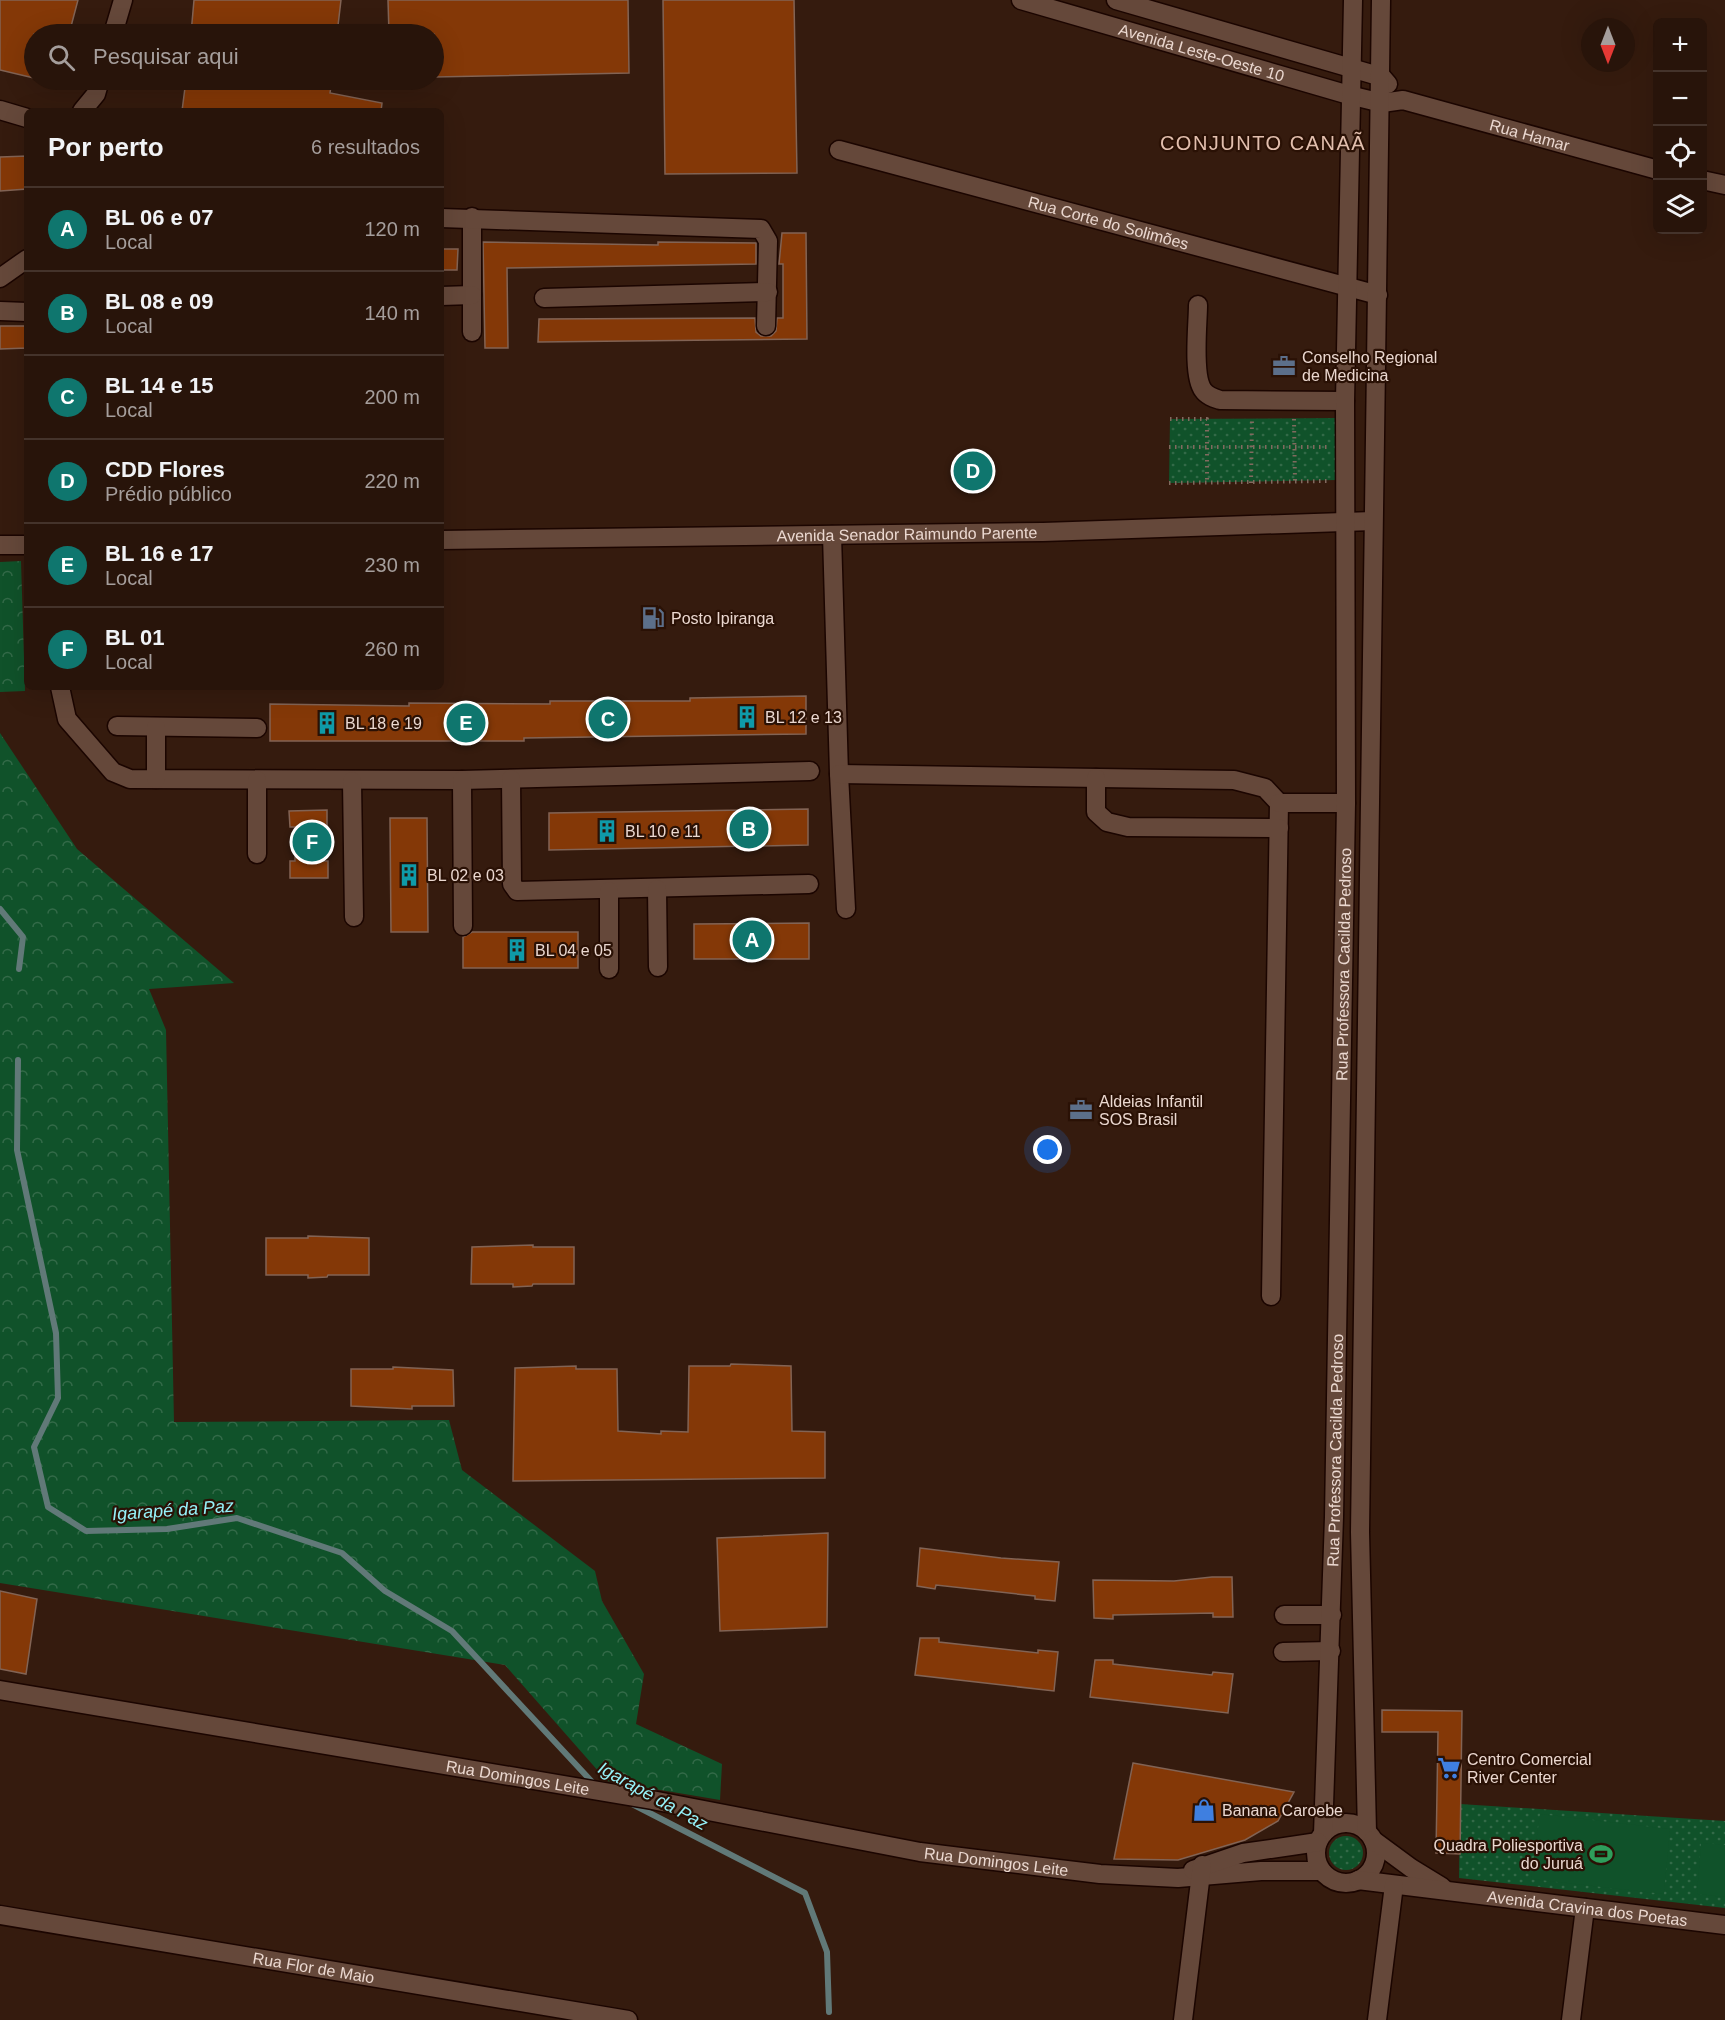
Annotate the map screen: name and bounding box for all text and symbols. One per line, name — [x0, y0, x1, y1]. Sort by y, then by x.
north arrow — [1581, 18, 1635, 72]
map controls — [1653, 18, 1707, 234]
button: + — [1653, 18, 1707, 72]
street label: Avenida Leste-Oeste 10 — [1117, 20, 1286, 84]
search box — [24, 24, 444, 90]
icon: search — [45, 41, 78, 74]
text: Pesquisar aqui — [93, 44, 239, 69]
button: − — [1653, 72, 1707, 126]
street label: Rua Hamar — [1488, 116, 1572, 154]
button: locate — [1653, 126, 1707, 180]
district label: CONJUNTO CANAÃ — [1160, 131, 1366, 154]
text: Por perto — [48, 132, 164, 162]
text: 6 resultados — [311, 136, 420, 158]
button: layers — [1653, 180, 1707, 234]
street label: Rua Corte do Solimões — [1026, 193, 1191, 252]
text: BL 06 e 07 — [105, 205, 213, 230]
text: A — [60, 218, 75, 240]
text: 120 m — [364, 218, 420, 240]
text: Local — [105, 231, 153, 253]
text: BL 08 e 09 — [105, 289, 213, 314]
text: B — [60, 302, 75, 324]
text: 140 m — [364, 302, 420, 324]
text: Local — [105, 315, 153, 337]
place label: Conselho Regional de Medicina — [1302, 349, 1437, 384]
office icon: Conselho Regional de Medicina — [1271, 353, 1297, 379]
text: BL 14 e 15 — [105, 373, 213, 398]
text: C — [60, 386, 75, 408]
text: 200 m — [364, 386, 420, 408]
text: Local — [105, 399, 153, 421]
pin: D — [954, 448, 992, 494]
text: CDD Flores — [105, 457, 225, 482]
text: D — [60, 470, 75, 492]
text: 220 m — [364, 470, 420, 492]
text: Prédio público — [105, 483, 232, 505]
street label: Avenida Senador Raimundo Parente — [777, 524, 1037, 544]
text: BL 16 e 17 — [105, 541, 213, 566]
text: E — [61, 554, 74, 576]
text: 230 m — [364, 554, 420, 576]
text: Local — [105, 567, 153, 589]
fuel station icon: Posto Ipiranga — [640, 605, 666, 631]
place label: Posto Ipiranga — [671, 610, 774, 627]
text: BL 01 — [105, 625, 165, 650]
text: F — [61, 638, 74, 660]
text: 260 m — [364, 638, 420, 660]
text: Local — [105, 651, 153, 673]
pin: C — [588, 696, 628, 742]
pin: E — [446, 700, 486, 746]
building icon: BL 12 e 13 — [734, 704, 760, 730]
place label: BL 12 e 13 — [765, 709, 842, 726]
building icon: BL 18 e 19 — [314, 710, 340, 736]
place label: BL 18 e 19 — [345, 715, 422, 732]
pin: B — [730, 806, 768, 852]
building icon: BL 10 e 11 — [594, 818, 620, 844]
pin: F — [292, 820, 332, 864]
place label: BL 10 e 11 — [625, 823, 701, 840]
street label: Rua Professora Cacilda Pedroso — [1333, 847, 1354, 1081]
building icon: BL 02 e 03 — [396, 862, 422, 888]
place label: BL 02 e 03 — [427, 867, 504, 884]
pin: A — [732, 918, 771, 962]
building icon: BL 04 e 05 — [504, 937, 530, 963]
place label: BL 04 e 05 — [535, 942, 612, 959]
place label: Aldeias Infantil SOS Brasil — [1099, 1093, 1203, 1128]
office icon: Aldeias Infantil SOS Brasil — [1068, 1097, 1094, 1123]
your location — [1033, 1135, 1062, 1164]
street label: Rua Professora Cacilda Pedroso — [1324, 1333, 1346, 1567]
water label: Igarapé da Paz — [111, 1496, 235, 1524]
place label: Centro Comercial River Center — [1467, 1751, 1591, 1786]
supermarket icon: Centro Comercial River Center — [1436, 1755, 1462, 1781]
street label: Rua Domingos Leite — [445, 1757, 591, 1798]
water label: Igarapé da Paz — [595, 1758, 711, 1834]
shop icon: Banana Caroebe — [1191, 1797, 1217, 1823]
place label: Banana Caroebe — [1222, 1802, 1343, 1819]
place label: Quadra Poliesportiva do Juruá — [1434, 1837, 1583, 1872]
sports icon: Quadra Poliesportiva do Juruá — [1588, 1841, 1614, 1867]
street label: Rua Domingos Leite — [923, 1844, 1069, 1879]
street label: Avenida Cravina dos Poetas — [1486, 1887, 1688, 1929]
street label: Rua Flor de Maio — [252, 1949, 376, 1986]

